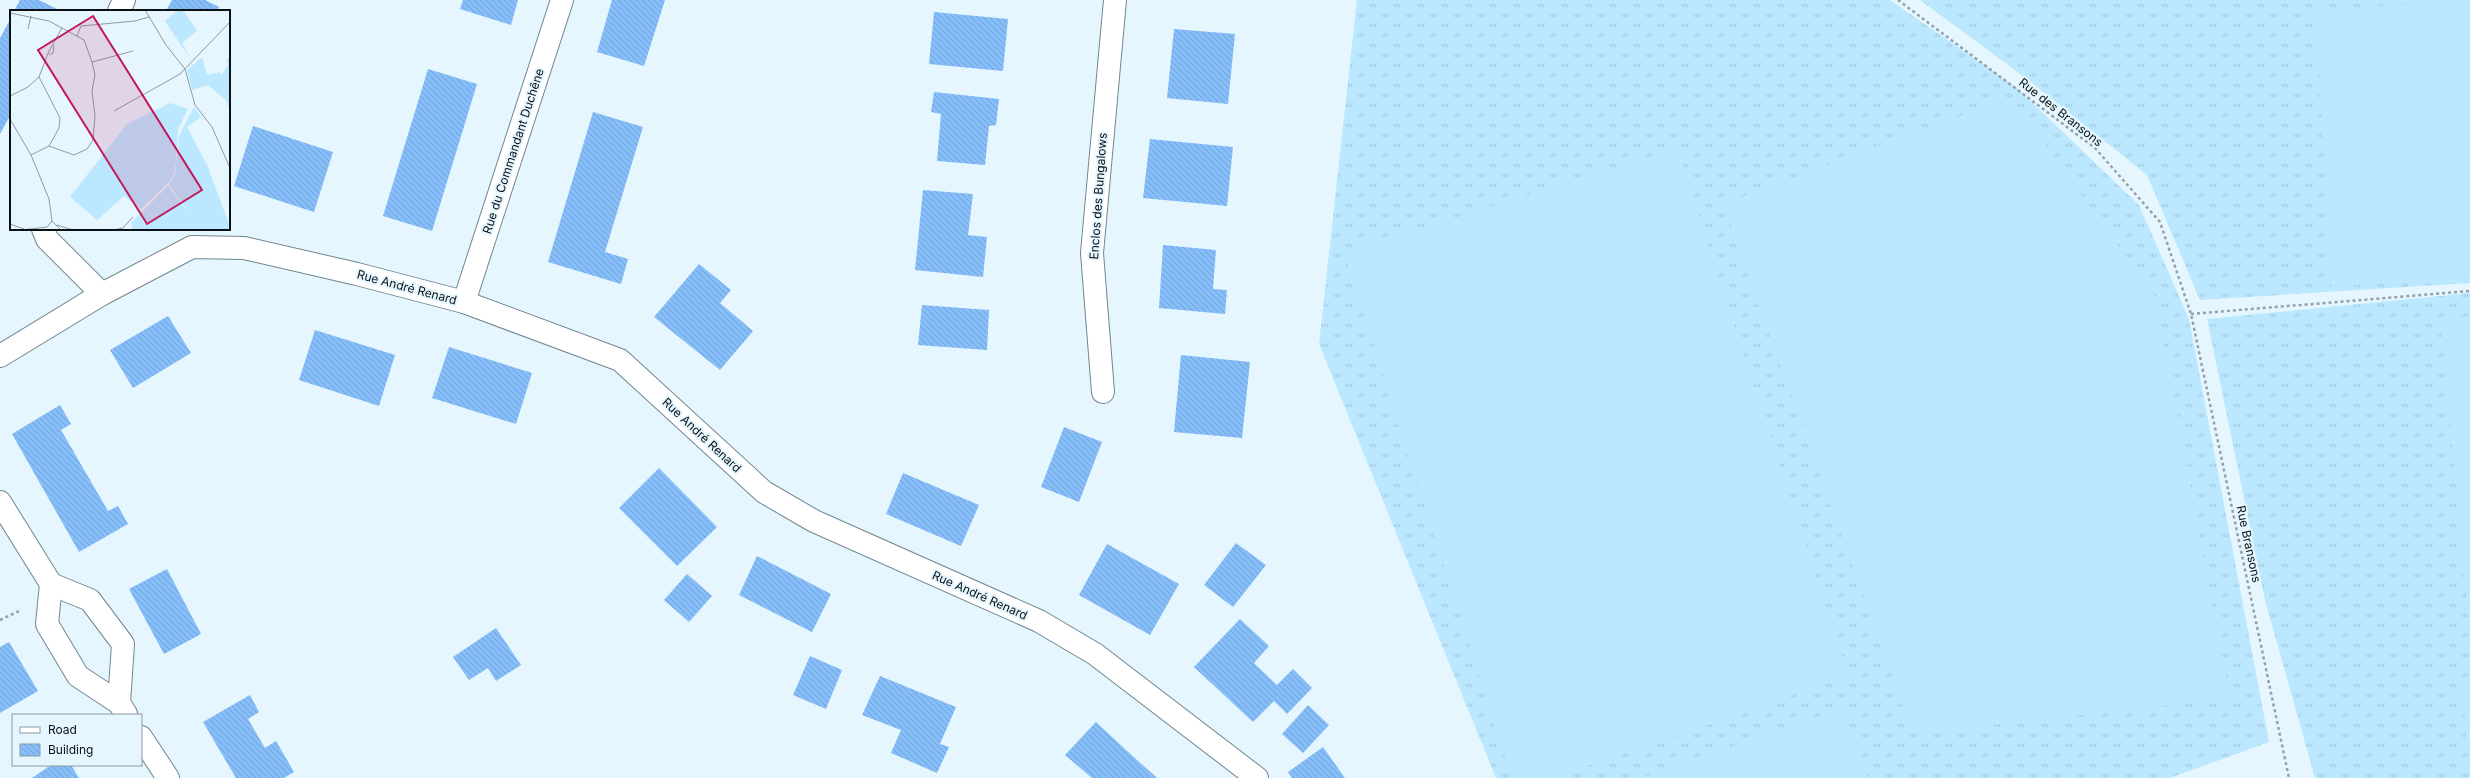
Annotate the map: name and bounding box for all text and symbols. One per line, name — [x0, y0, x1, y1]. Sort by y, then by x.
inset map — [10, 10, 230, 230]
street label: Rue du Commandant Duchêne — [479, 66, 547, 236]
street label: Rue des Bransons — [2016, 75, 2106, 149]
street label: Enclos des Bungalows — [1086, 132, 1110, 260]
street label: Rue André Renard — [355, 266, 459, 308]
street label: Rue André Renard — [659, 395, 745, 475]
street label: Rue Bransons — [2234, 504, 2264, 584]
street label: Rue André Renard — [930, 567, 1030, 623]
legend — [12, 714, 142, 766]
text: Road — [48, 722, 77, 737]
text: Building — [48, 742, 93, 757]

